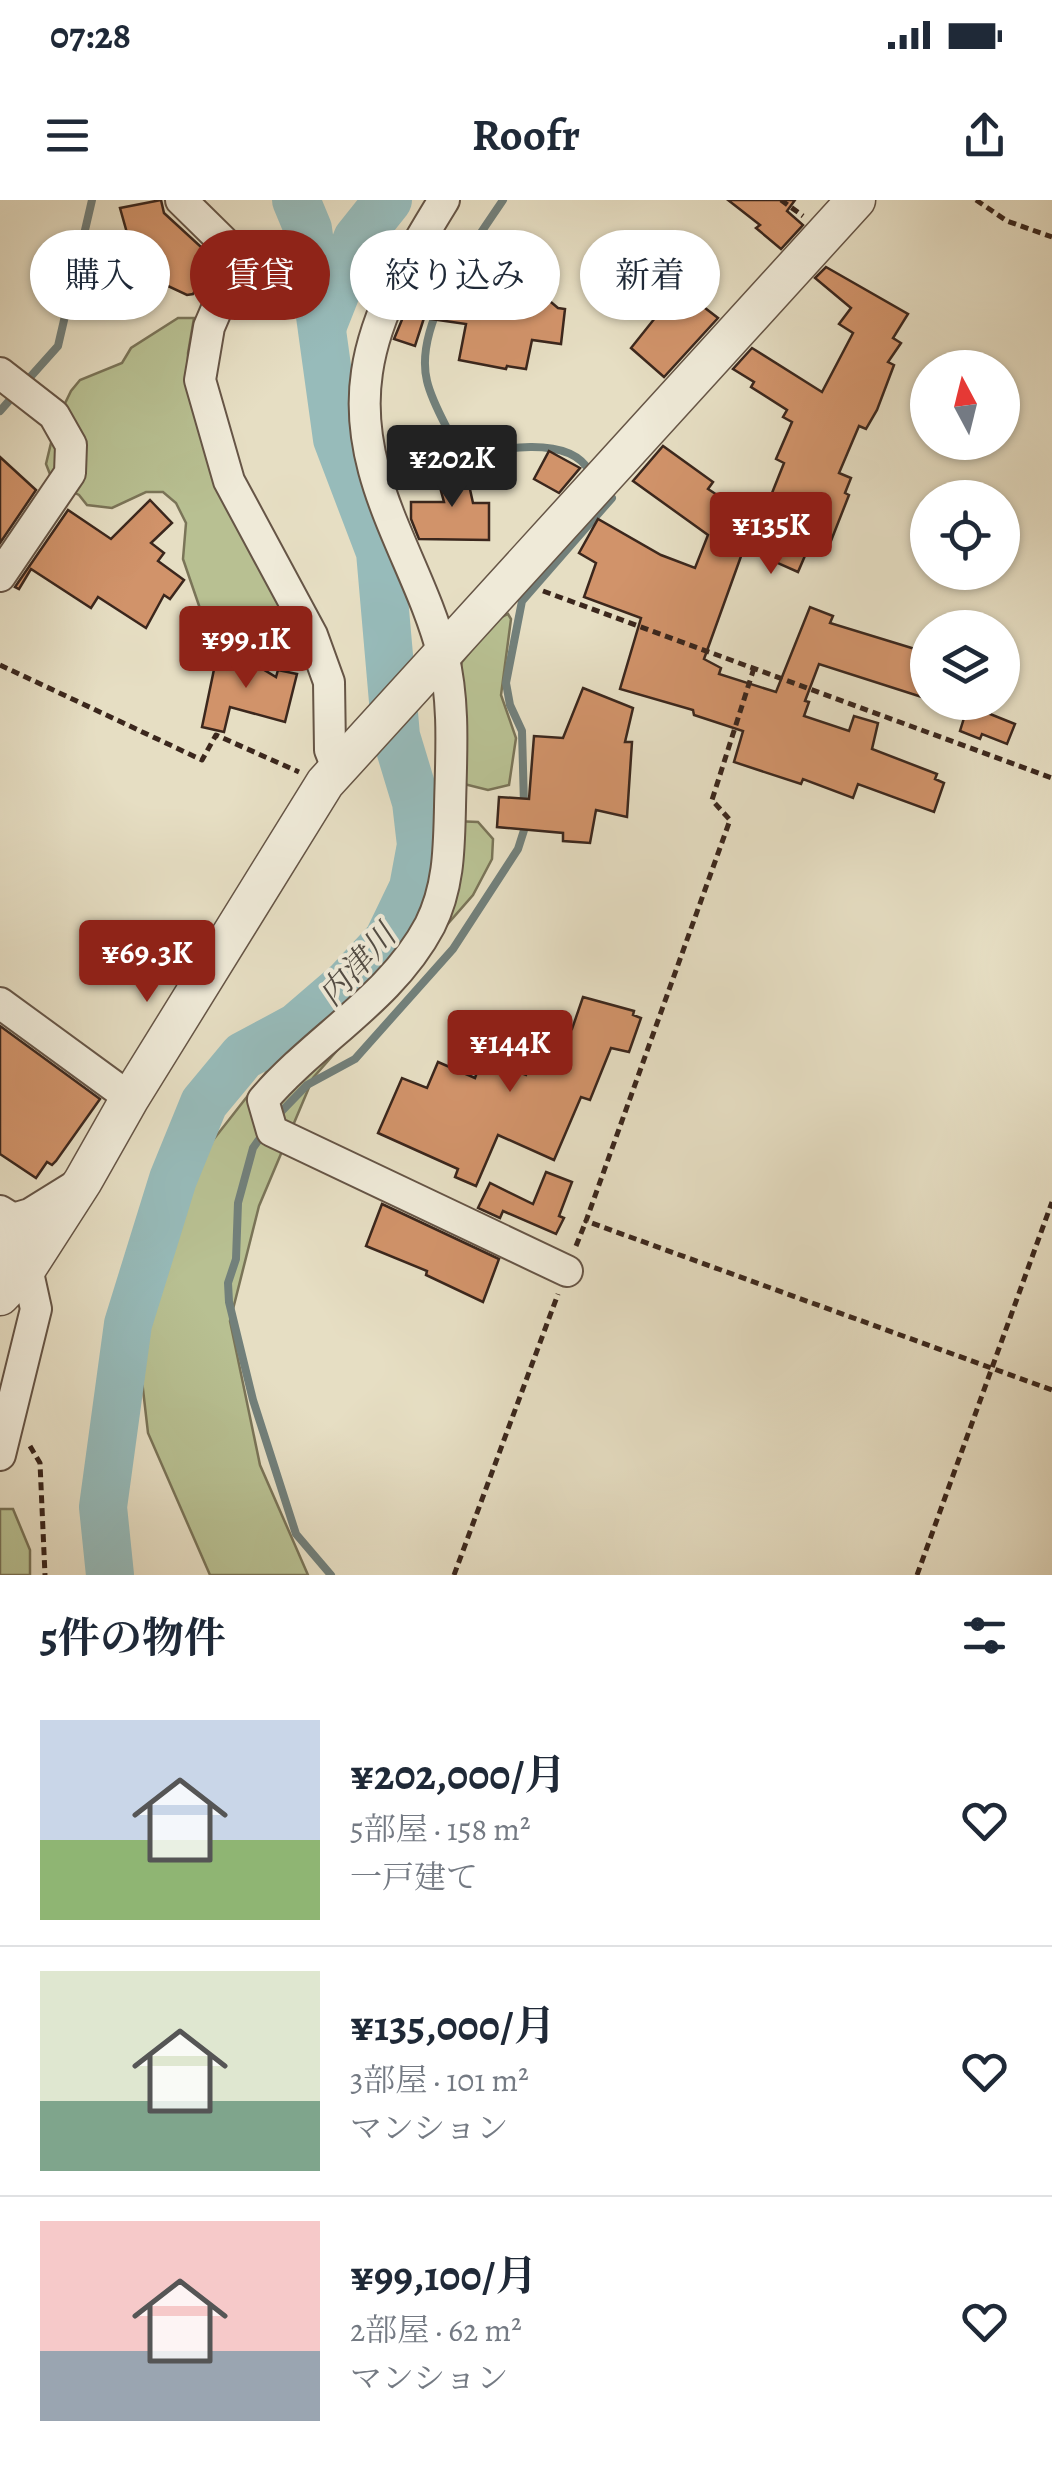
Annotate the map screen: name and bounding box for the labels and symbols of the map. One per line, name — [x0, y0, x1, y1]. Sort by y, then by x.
north arrow — [910, 350, 1020, 460]
pin: ¥202K — [382, 425, 522, 510]
pin: ¥135K — [701, 492, 841, 577]
pin: ¥99.1K — [165, 606, 327, 691]
water label: 内津川 — [309, 912, 407, 1015]
pin: ¥69.3K — [66, 920, 228, 1005]
pin: ¥144K — [440, 1010, 580, 1095]

